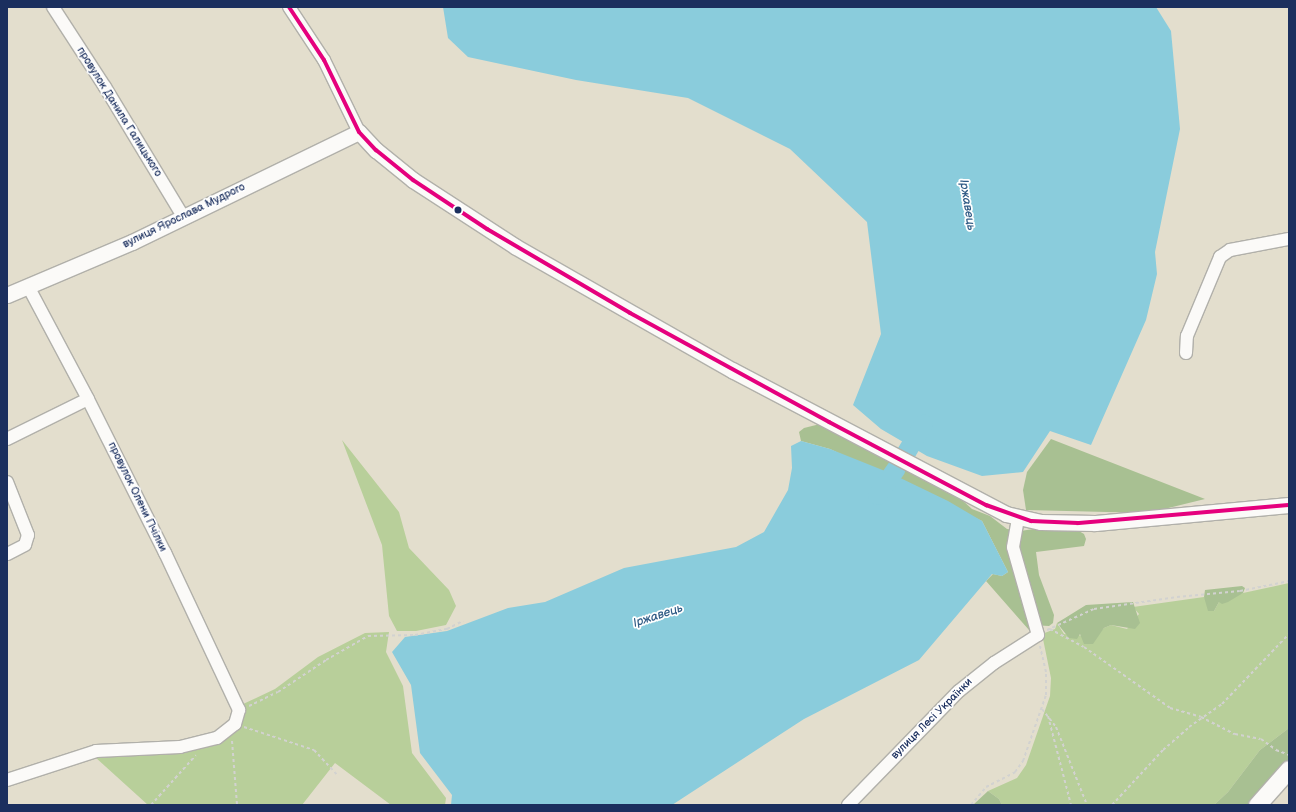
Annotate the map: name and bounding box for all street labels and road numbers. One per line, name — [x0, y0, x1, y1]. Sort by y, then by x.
street label: провулок Данила Галицького — [74, 45, 164, 179]
street label: вулиця Ярослава Мудрого — [121, 181, 247, 251]
street label: провулок Олени Пчілки — [105, 440, 169, 554]
street label: вулиця Лесі Українки — [889, 676, 975, 762]

